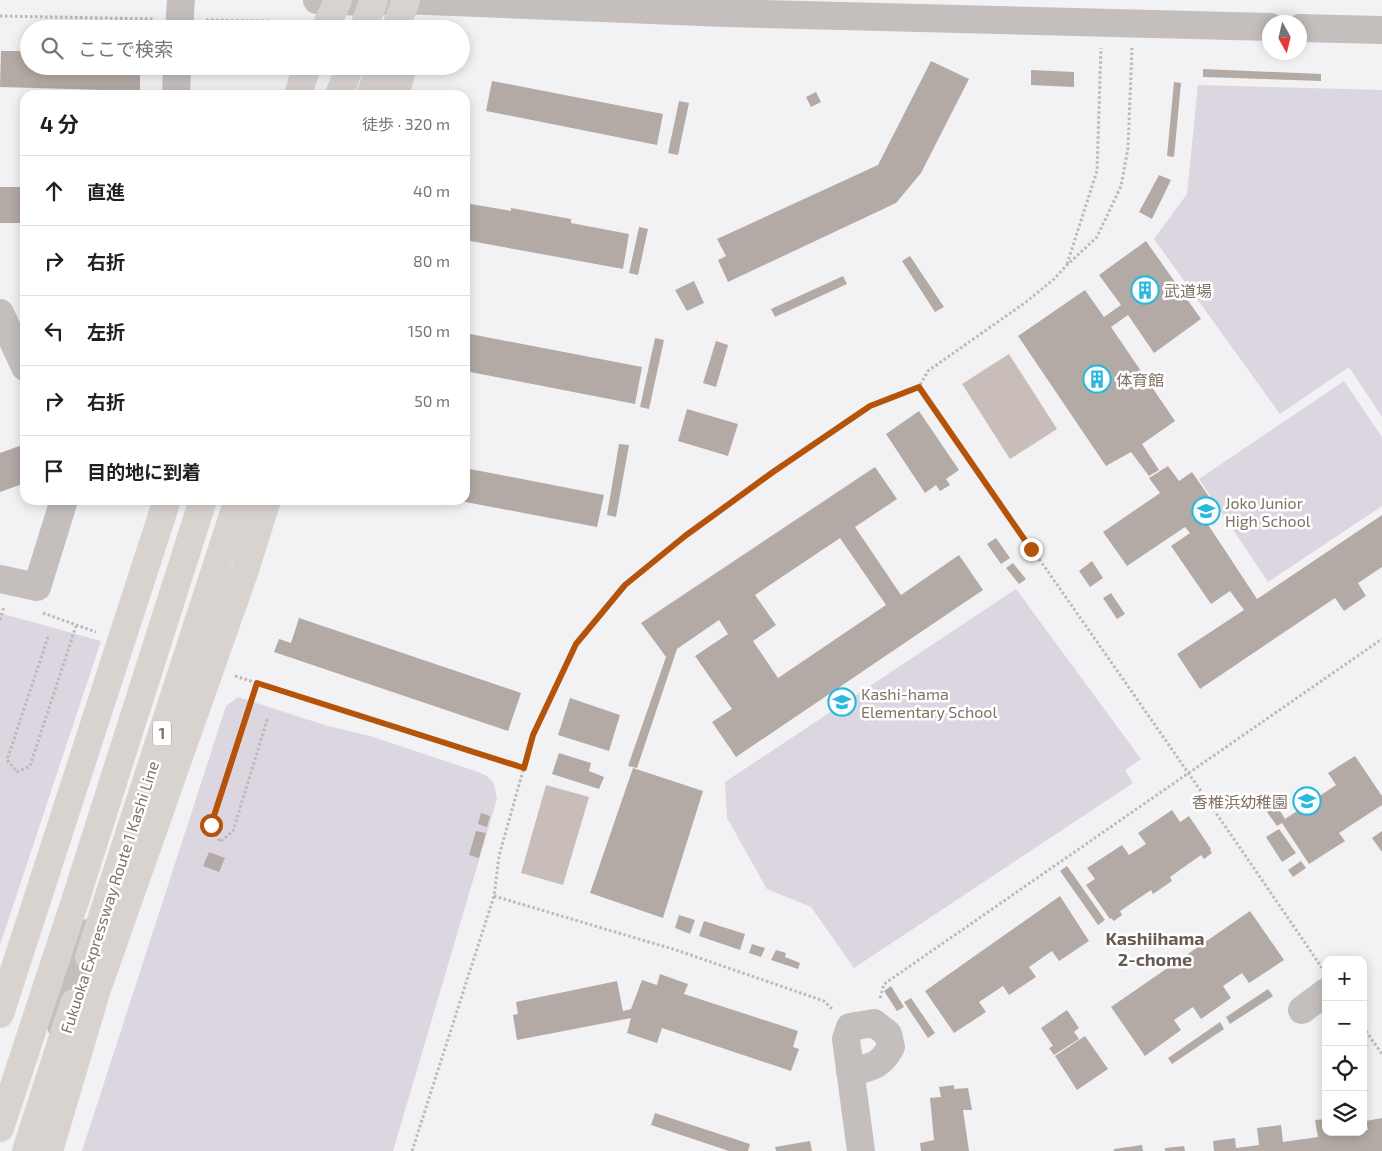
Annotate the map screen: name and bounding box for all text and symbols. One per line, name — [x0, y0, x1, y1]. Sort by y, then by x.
north arrow — [1262, 15, 1307, 60]
search box — [20, 20, 470, 75]
icon: search — [38, 34, 66, 62]
text: ここで検索 — [78, 37, 173, 60]
text: 4 分 — [40, 111, 79, 136]
text: 徒歩 · 320 m — [362, 114, 450, 133]
icon: ahead — [40, 177, 68, 205]
text: 直進 — [87, 180, 125, 203]
text: 40 m — [413, 181, 450, 200]
icon: right — [40, 247, 68, 275]
text: 右折 — [87, 250, 125, 273]
text: 80 m — [413, 251, 450, 270]
building icon: 武道場 — [1130, 275, 1160, 305]
place label: 武道場 — [1164, 281, 1212, 300]
icon: left — [40, 317, 68, 345]
text: 左折 — [87, 320, 125, 343]
text: 150 m — [408, 321, 450, 340]
building icon: 体育館 — [1082, 364, 1112, 394]
place label: 体育館 — [1116, 370, 1164, 389]
icon: right — [40, 387, 68, 415]
text: 右折 — [87, 390, 125, 413]
text: 50 m — [414, 391, 450, 410]
icon: arrive — [40, 457, 68, 485]
text: 目的地に到着 — [87, 460, 201, 483]
place label: Joko Junior High School — [1225, 493, 1311, 530]
school or university icon: Joko Junior High School — [1191, 496, 1221, 526]
route end — [1020, 538, 1043, 561]
place label: Kashi-hama Elementary School — [861, 684, 997, 721]
school or university icon: Kashi-hama Elementary School — [827, 687, 857, 717]
road number: 1 — [153, 720, 171, 746]
street label: Fukuoka Expressway Route 1 Kashi Line — [56, 758, 162, 1036]
school or university icon: 香椎浜幼稚園 — [1292, 786, 1322, 816]
place label: 香椎浜幼稚園 — [1192, 792, 1288, 811]
route start — [200, 814, 223, 837]
district label: Kashiihama 2-chome — [1105, 927, 1205, 970]
map controls — [1322, 956, 1367, 1136]
button: + — [1322, 956, 1367, 1001]
button: − — [1322, 1001, 1367, 1046]
button: locate — [1322, 1046, 1367, 1091]
button: layers — [1322, 1091, 1367, 1136]

